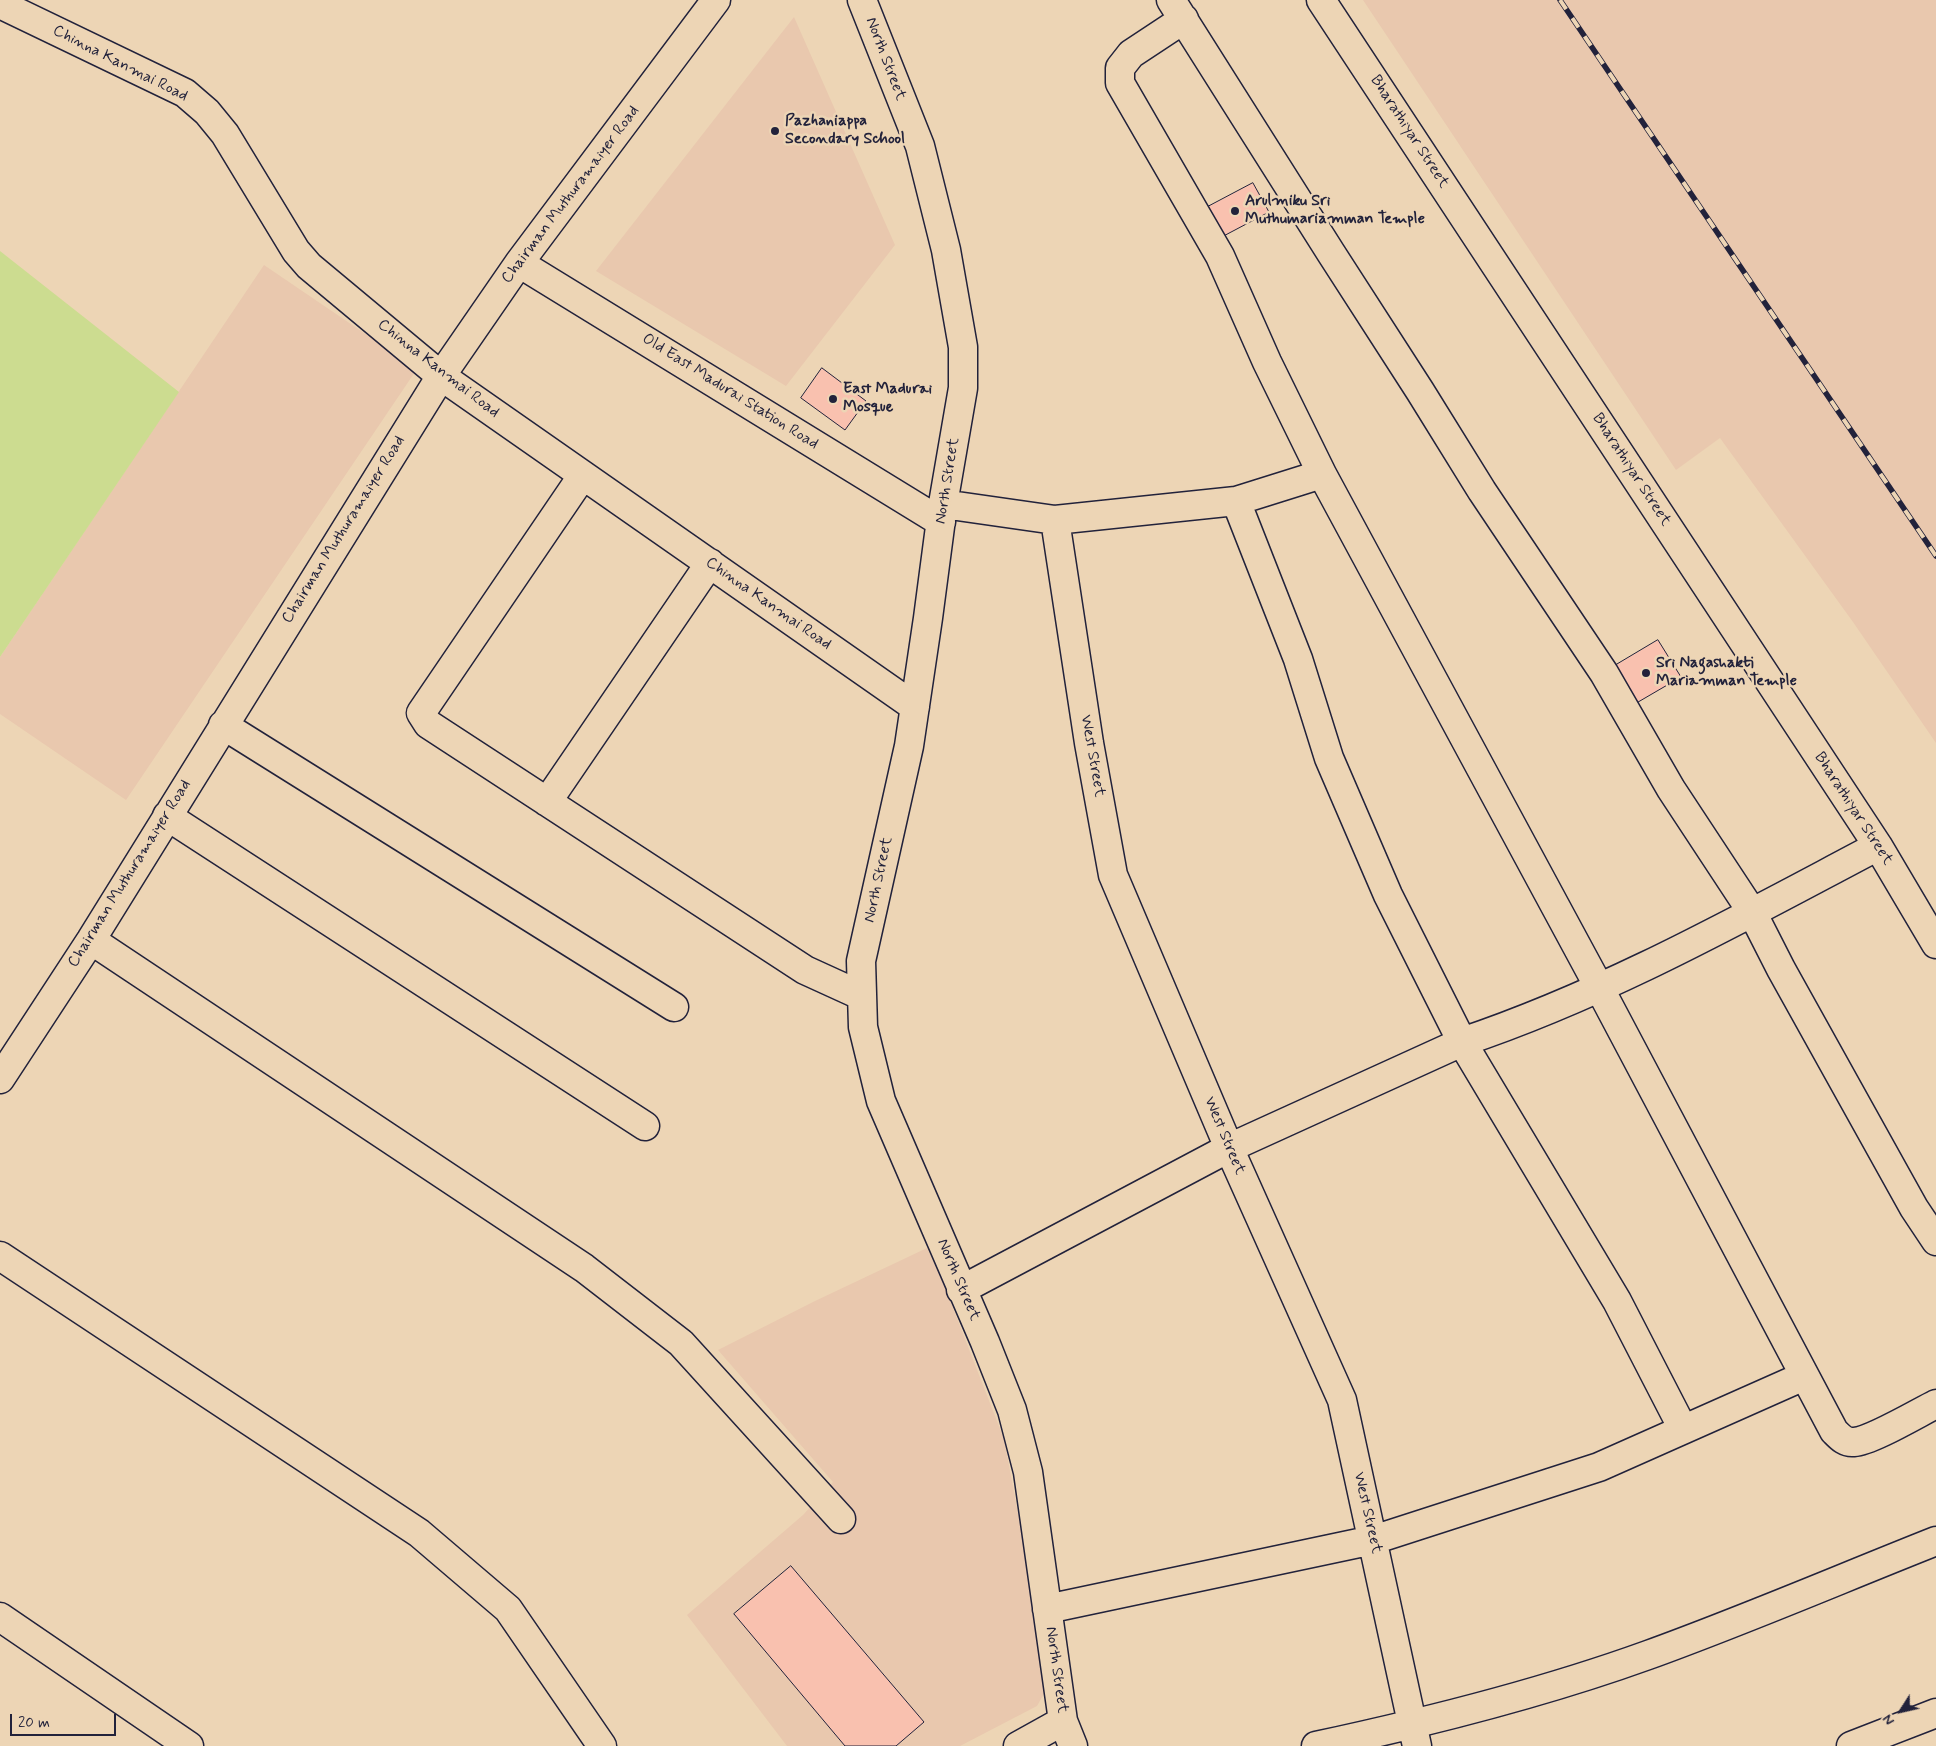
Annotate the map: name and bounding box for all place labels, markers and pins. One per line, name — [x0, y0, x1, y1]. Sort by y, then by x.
place label: Pazhaniappa Secondary School — [785, 112, 905, 150]
marker: Pazhaniappa Secondary School — [769, 125, 781, 137]
place label: Arulmiku Sri Muthumariamman Temple — [1245, 192, 1425, 230]
marker: Arulmiku Sri Muthumariamman Temple — [1229, 205, 1241, 217]
place label: East Madurai Mosque — [843, 380, 932, 418]
marker: East Madurai Mosque — [827, 393, 839, 405]
place label: Sri Nagashakti Mariamman Temple — [1656, 654, 1797, 692]
marker: Sri Nagashakti Mariamman Temple — [1640, 667, 1652, 679]

